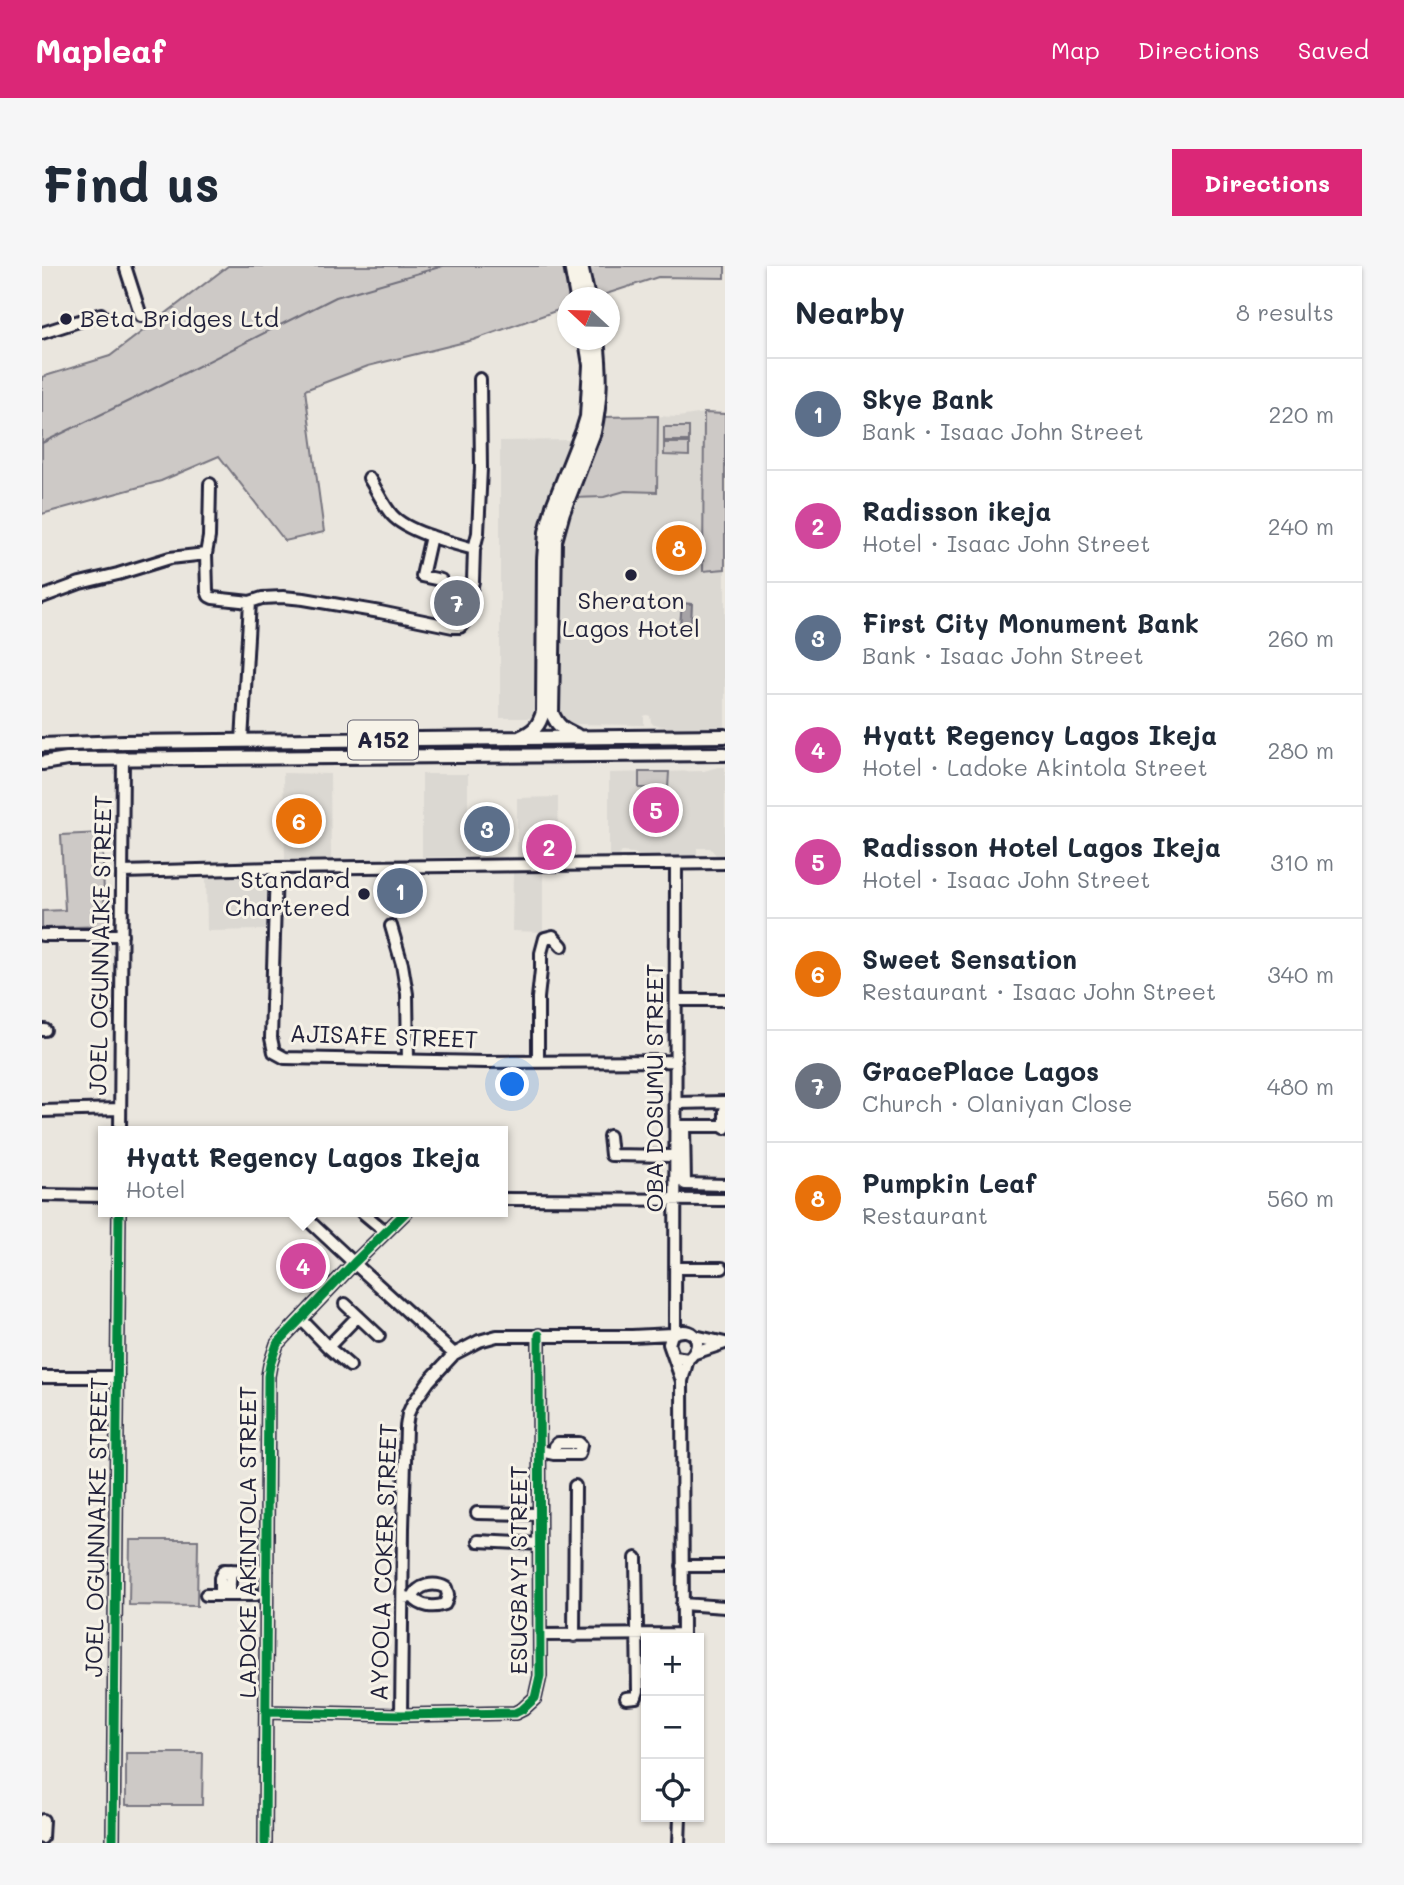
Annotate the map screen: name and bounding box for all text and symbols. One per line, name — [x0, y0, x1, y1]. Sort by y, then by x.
text: Mapleaf — [35, 28, 166, 71]
text: Map — [1051, 34, 1100, 65]
text: Directions — [1138, 34, 1260, 65]
text: Saved — [1298, 34, 1369, 65]
button: Directions — [1172, 149, 1362, 216]
text: Find us — [42, 151, 220, 214]
north arrow — [557, 287, 620, 350]
text: Nearby — [795, 292, 905, 332]
text: 8 results — [1236, 297, 1334, 327]
place label: Beta Bridges Ltd — [80, 302, 279, 333]
marker: Beta Bridges Ltd — [58, 311, 74, 327]
text: Skye Bank — [862, 382, 994, 416]
text: 1 — [813, 399, 823, 429]
text: 220 m — [1268, 399, 1334, 429]
text: Bank · Isaac John Street — [862, 416, 1144, 446]
text: Radisson ikeja — [862, 494, 1052, 528]
text: 2 — [812, 511, 824, 541]
text: 240 m — [1268, 511, 1334, 541]
pin: 8 — [656, 522, 702, 574]
text: Hotel · Isaac John Street — [862, 528, 1150, 558]
marker: Sheraton Lagos Hotel — [623, 567, 639, 583]
pin: 7 — [434, 577, 480, 629]
place label: Sheraton Lagos Hotel — [562, 584, 700, 643]
text: First City Monument Bank — [862, 606, 1199, 640]
text: 3 — [811, 623, 825, 653]
text: 260 m — [1267, 623, 1334, 653]
text: Bank · Isaac John Street — [862, 640, 1144, 670]
text: Hyatt Regency Lagos Ikeja — [862, 718, 1217, 752]
road number: A152 — [348, 720, 418, 760]
text: 4 — [811, 735, 825, 765]
text: 280 m — [1267, 735, 1334, 765]
text: Hotel · Ladoke Akintola Street — [862, 752, 1208, 782]
pin: 5 — [633, 784, 679, 836]
street label: JOEL OGUNNAIKE STREET — [81, 794, 118, 1096]
pin: 6 — [276, 795, 322, 847]
pin: 3 — [464, 803, 510, 855]
pin: 2 — [526, 821, 572, 873]
text: Radisson Hotel Lagos Ikeja — [862, 830, 1221, 864]
text: 5 — [811, 847, 825, 877]
text: 310 m — [1270, 847, 1334, 877]
place label: Standard Chartered — [225, 863, 350, 922]
text: Hotel · Isaac John Street — [862, 864, 1150, 894]
pin: 1 — [377, 865, 423, 917]
marker: Standard Chartered — [356, 886, 372, 902]
text: Sweet Sensation — [862, 942, 1077, 976]
text: 6 — [811, 959, 825, 989]
text: 340 m — [1267, 959, 1334, 989]
street label: OBA DOSUMU STREET — [638, 963, 669, 1213]
text: Restaurant · Isaac John Street — [862, 976, 1216, 1006]
street label: AJISAFE STREET — [289, 1017, 479, 1054]
text: GracePlace Lagos — [862, 1054, 1099, 1088]
your location — [495, 1067, 529, 1101]
text: 7 — [812, 1071, 824, 1101]
text: 480 m — [1267, 1071, 1334, 1101]
text: Church · Olaniyan Close — [862, 1088, 1133, 1118]
popup — [98, 1126, 508, 1217]
text: Hyatt Regency Lagos Ikeja — [125, 1140, 481, 1174]
text: Pumpkin Leaf — [862, 1166, 1036, 1200]
text: Hotel — [125, 1174, 186, 1204]
text: 8 — [811, 1183, 825, 1213]
text: 560 m — [1267, 1183, 1334, 1213]
text: Restaurant — [862, 1200, 988, 1230]
pin: 4 — [280, 1240, 326, 1292]
street label: JOEL OGUNNAIKE STREET — [77, 1376, 114, 1678]
street label: LADOKE AKINTOLA STREET — [231, 1386, 262, 1698]
street label: AYOOLA COKER STREET — [362, 1423, 403, 1701]
street label: ESUGBAYI STREET — [502, 1465, 533, 1675]
map controls — [641, 1633, 704, 1822]
button: + — [641, 1633, 704, 1696]
button: − — [641, 1696, 704, 1759]
button: locate — [641, 1759, 704, 1822]

